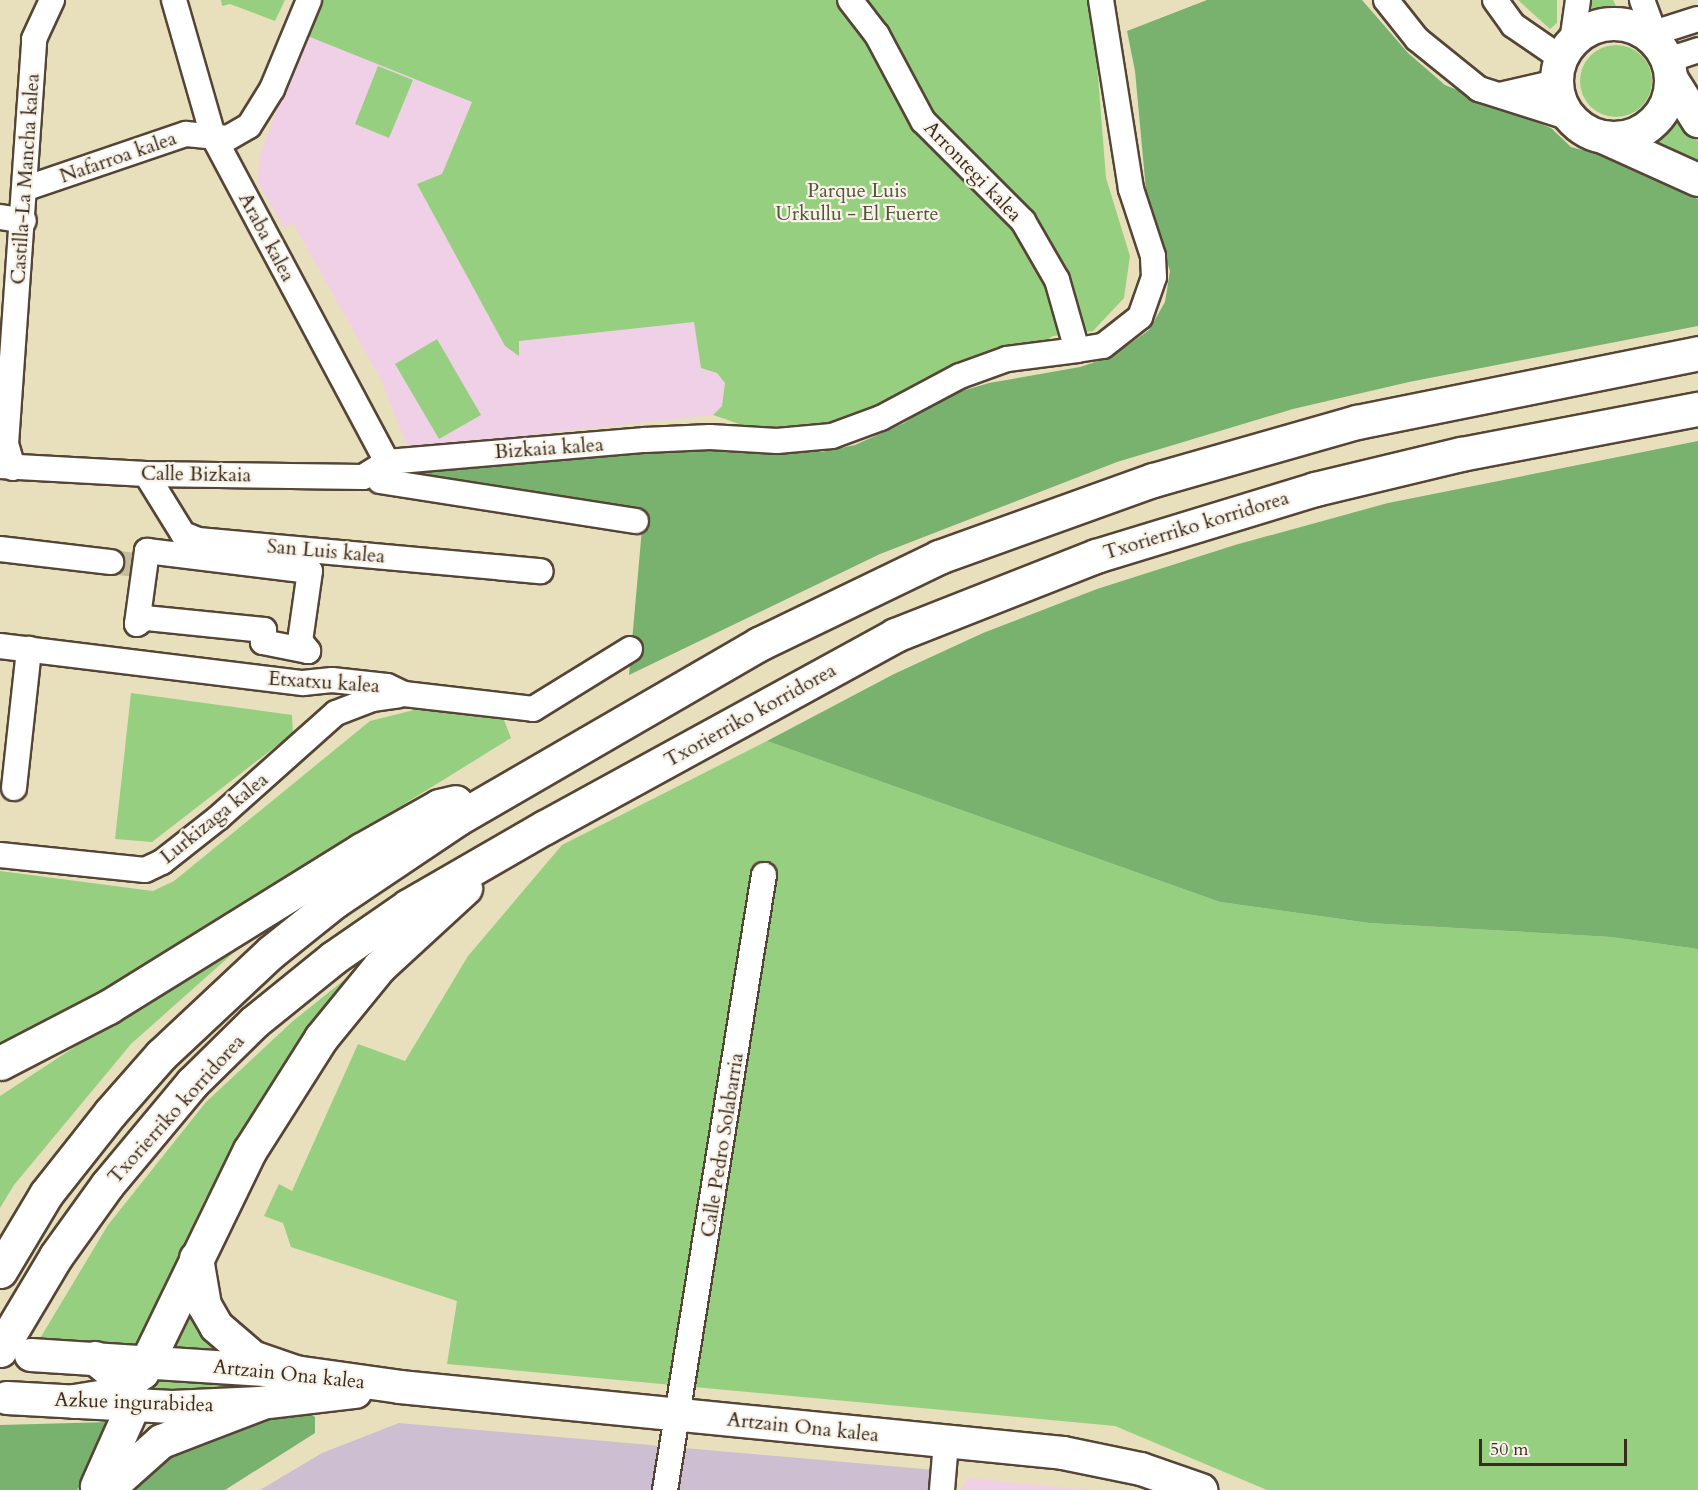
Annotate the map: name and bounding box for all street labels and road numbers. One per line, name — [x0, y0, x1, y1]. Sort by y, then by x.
street label: Castilla-La Mancha kalea — [6, 73, 44, 285]
street label: Arrontegi kalea — [919, 116, 1027, 226]
street label: Nafarroa kalea — [56, 126, 180, 188]
street label: Araba kalea — [234, 189, 300, 285]
street label: Bizkaia kalea — [494, 432, 604, 464]
street label: Calle Bizkaia — [141, 461, 251, 487]
street label: Txorierriko korridorea — [1100, 485, 1292, 565]
street label: San Luis kalea — [266, 534, 386, 568]
street label: Txorierriko korridorea — [660, 658, 840, 772]
street label: Etxatxu kalea — [267, 666, 381, 698]
street label: Lurkizaga kalea — [155, 767, 273, 869]
street label: Txorierriko korridorea — [103, 1029, 249, 1189]
street label: Calle Pedro Solabarria — [696, 1051, 748, 1239]
street label: Artzain Ona kalea — [212, 1354, 366, 1394]
street label: Azkue ingurabidea — [54, 1387, 214, 1417]
street label: Artzain Ona kalea — [726, 1407, 880, 1447]

